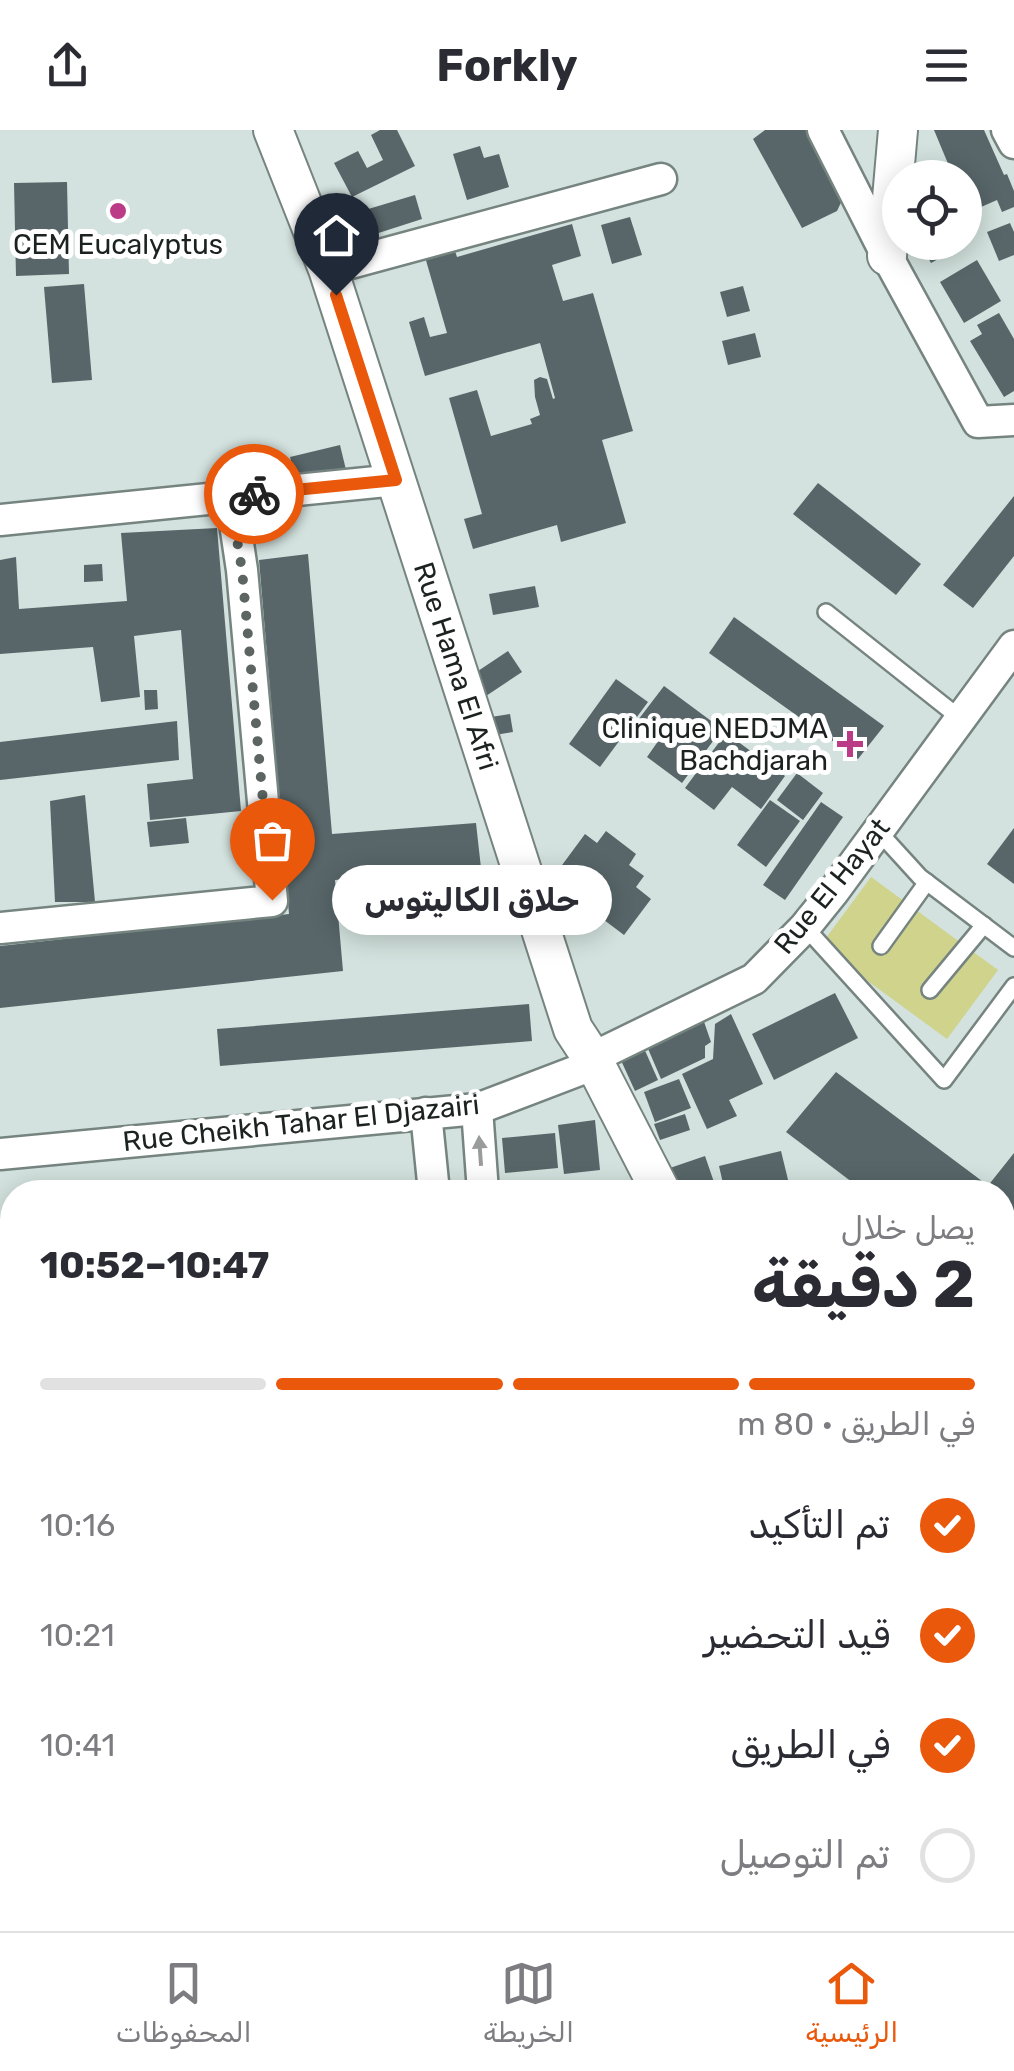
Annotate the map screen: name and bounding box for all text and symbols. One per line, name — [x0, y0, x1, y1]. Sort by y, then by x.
icon: share — [40, 38, 95, 93]
icon: menu — [919, 38, 974, 93]
text: Forkly — [436, 39, 578, 92]
map controls — [882, 160, 982, 260]
button: locate — [882, 160, 982, 260]
pin — [294, 193, 379, 296]
marker: CEM Eucalyptus — [107, 200, 129, 222]
icon: home — [309, 208, 364, 263]
place label: CEM Eucalyptus — [13, 228, 223, 261]
courier — [204, 444, 304, 544]
icon: bike — [227, 467, 282, 522]
street label: Rue Hama El Afri — [407, 558, 505, 774]
place label: Clinique NEDJMA Bachdjarah — [601, 712, 828, 777]
marker: Clinique NEDJMA Bachdjarah — [837, 731, 863, 757]
pin — [230, 798, 315, 901]
street label: Rue El Hayat — [767, 812, 897, 960]
icon: bag — [245, 813, 300, 868]
callout: حلاق الكاليتوس — [332, 865, 612, 935]
text: حلاق الكاليتوس — [365, 881, 579, 919]
street label: Rue Cheikh Tahar El Djazairi — [121, 1088, 481, 1158]
one-way arrow — [472, 1134, 488, 1166]
text: يصل خلال — [841, 1209, 975, 1247]
text: 10:47–10:52 — [40, 1242, 269, 1288]
text: 2 دقيقة — [752, 1246, 975, 1323]
text: في الطريق · 80 m — [737, 1405, 975, 1443]
icon: check — [920, 1498, 975, 1553]
text: تم التأكيد — [748, 1502, 890, 1548]
text: 10:16 — [40, 1506, 115, 1544]
icon: check — [920, 1608, 975, 1663]
text: قيد التحضير — [704, 1612, 890, 1658]
text: 10:21 — [40, 1616, 115, 1654]
icon: check — [920, 1718, 975, 1773]
text: في الطريق — [730, 1722, 890, 1768]
text: 10:41 — [40, 1726, 115, 1764]
text: تم التوصيل — [720, 1832, 890, 1878]
tab: المحفوظات — [116, 1956, 252, 2049]
tab: الخريطة — [483, 1956, 574, 2049]
tab: الرئيسية — [805, 1956, 898, 2049]

